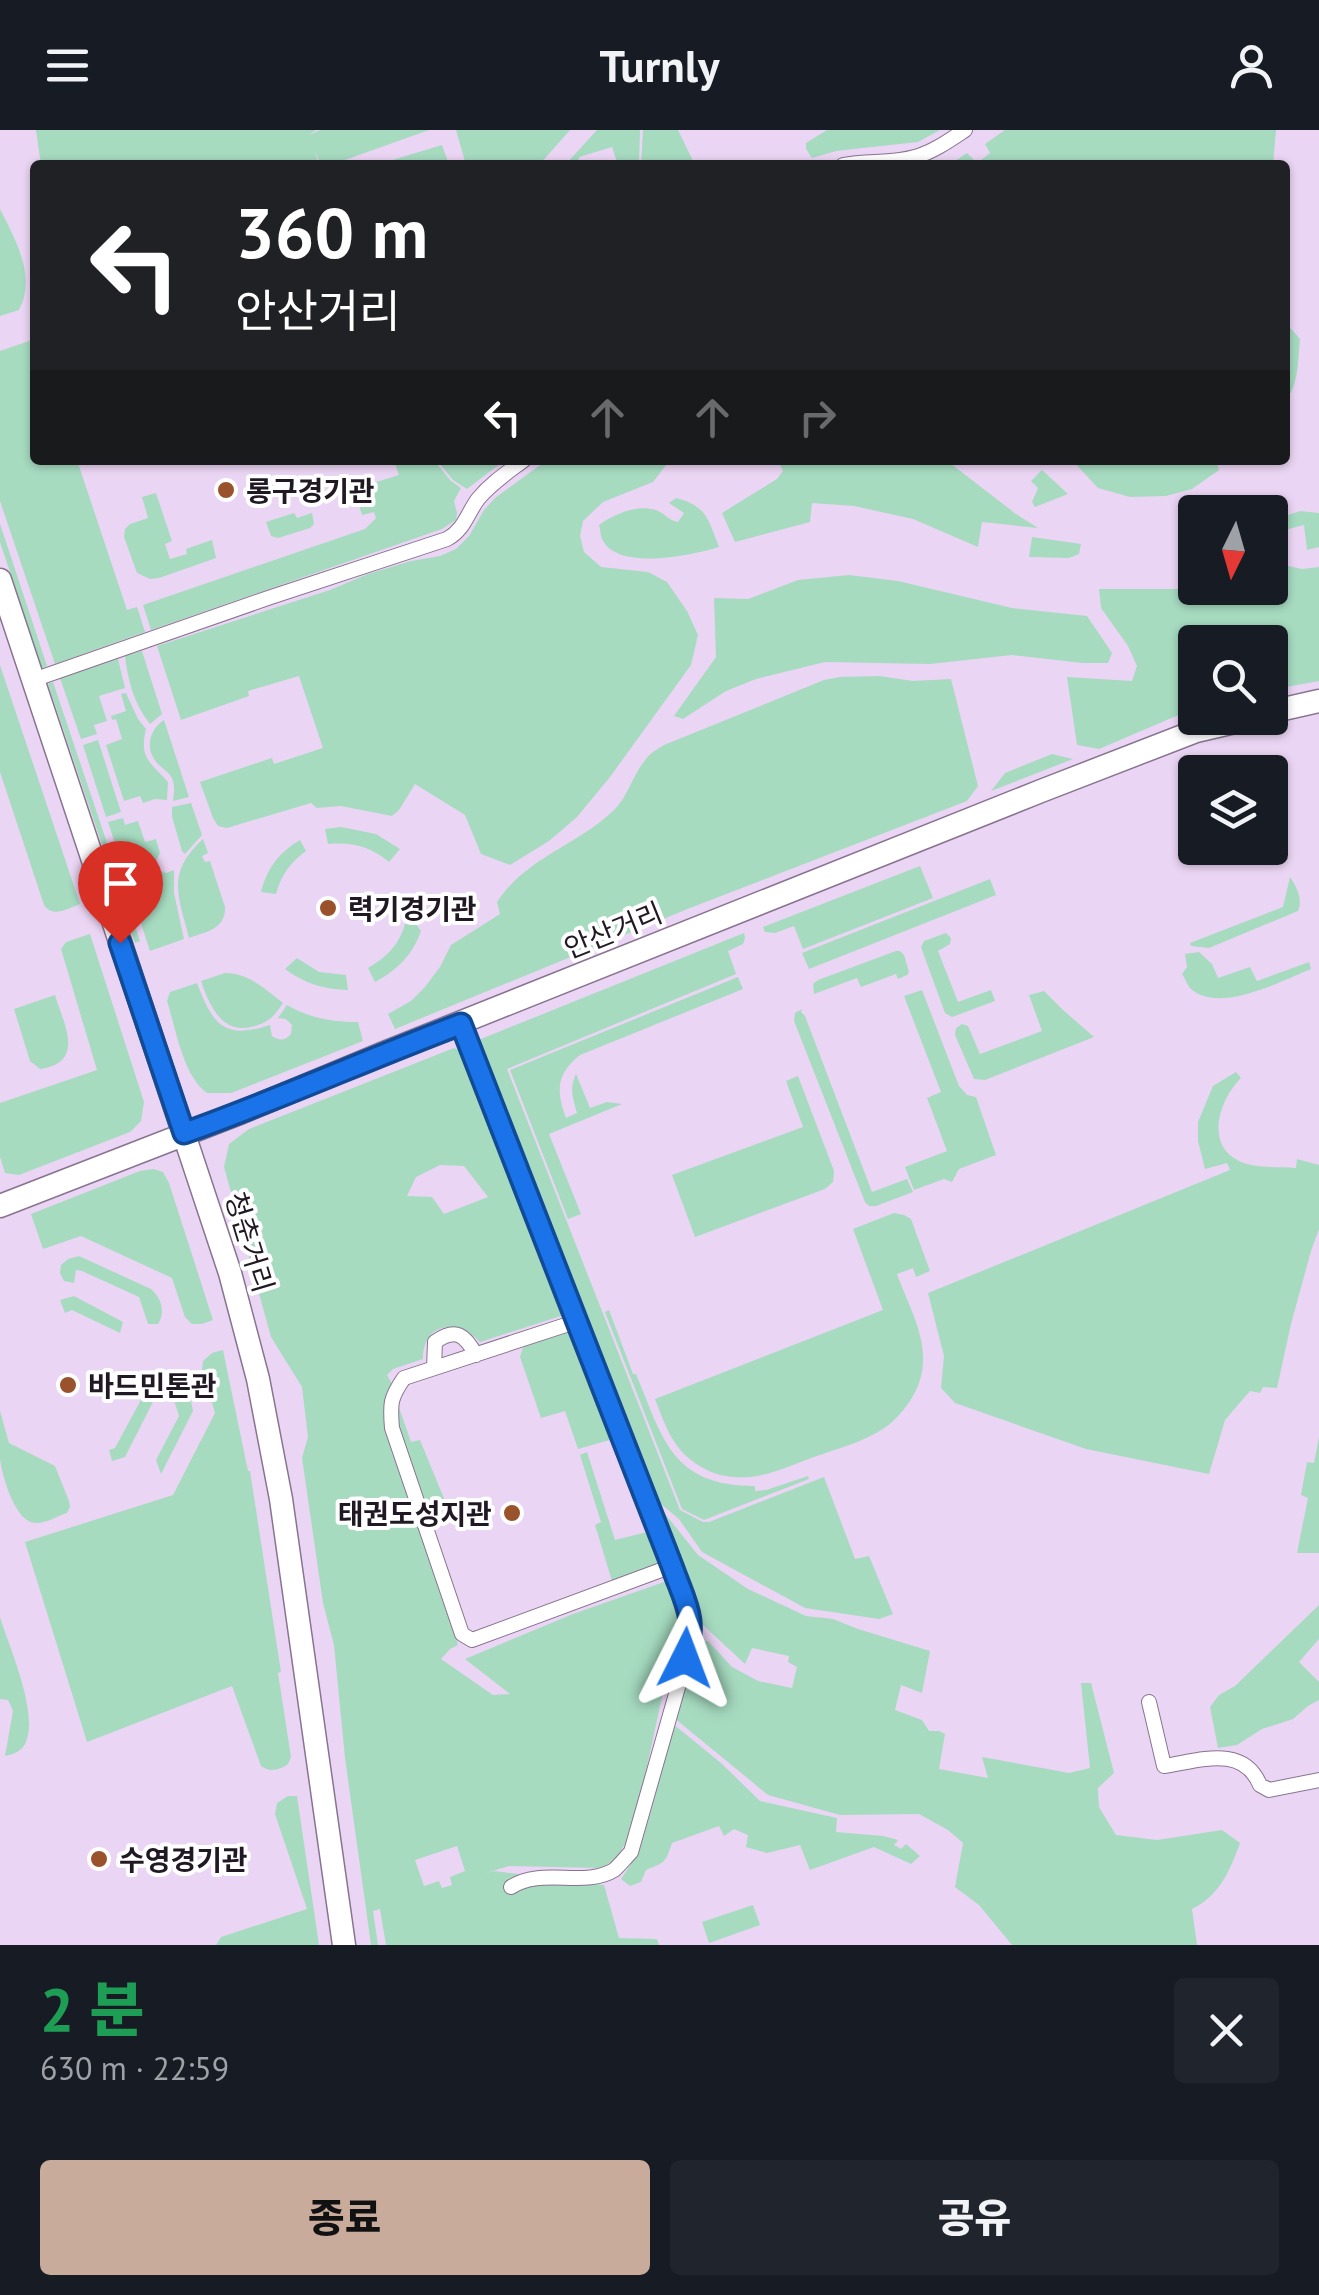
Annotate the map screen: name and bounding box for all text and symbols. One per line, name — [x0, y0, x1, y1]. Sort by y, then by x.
text: Turnly — [599, 36, 720, 94]
icon: menu — [40, 38, 95, 93]
icon: person — [1224, 38, 1279, 93]
text: 360 m — [235, 187, 428, 277]
icon: left — [70, 200, 200, 330]
text: 안산거리 — [235, 281, 401, 339]
icon: left — [475, 390, 530, 445]
icon: ahead — [580, 390, 635, 445]
icon: ahead — [685, 390, 740, 445]
icon: right — [790, 390, 845, 445]
place label: 롱구경기관 — [246, 472, 375, 509]
marker: 롱구경기관 — [215, 479, 237, 501]
north arrow — [1178, 495, 1288, 605]
map controls — [1178, 495, 1288, 865]
button: search — [1178, 625, 1288, 735]
button: layers — [1178, 755, 1288, 865]
pin — [78, 841, 163, 944]
icon: arrive — [93, 856, 148, 911]
place label: 력기경기관 — [348, 890, 477, 927]
street label: 안산거리 — [558, 894, 668, 966]
marker: 력기경기관 — [317, 897, 339, 919]
street label: 청춘거리 — [217, 1187, 283, 1297]
place label: 바드민톤관 — [88, 1367, 217, 1404]
marker: 바드민톤관 — [57, 1374, 79, 1396]
place label: 태권도성지관 — [337, 1495, 492, 1532]
marker: 태권도성지관 — [501, 1502, 523, 1524]
position arrow — [633, 1606, 737, 1710]
place label: 수영경기관 — [119, 1841, 248, 1878]
marker: 수영경기관 — [88, 1848, 110, 1870]
text: 2 분 — [40, 1970, 144, 2048]
button: close — [1174, 1978, 1279, 2083]
text: 630 m · 22:59 — [40, 2047, 229, 2089]
button: 종료 — [40, 2160, 650, 2275]
button: 공유 — [670, 2160, 1279, 2275]

